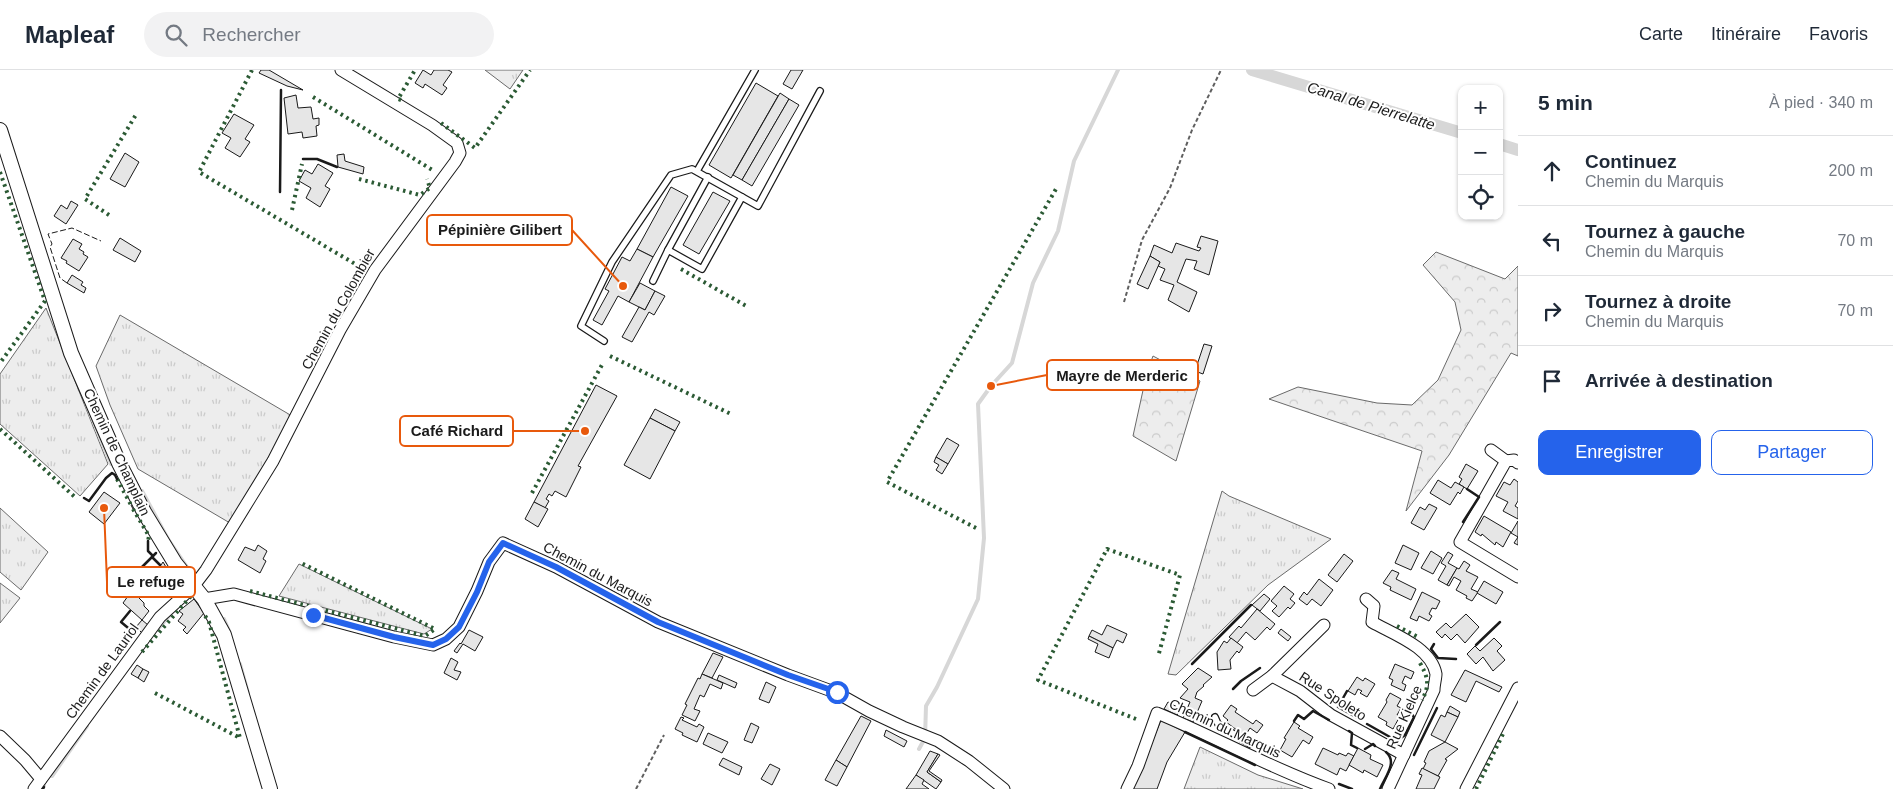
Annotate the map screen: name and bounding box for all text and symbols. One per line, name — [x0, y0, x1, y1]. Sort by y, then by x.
search box — [144, 12, 494, 57]
text: Mapleaf — [25, 21, 114, 48]
icon: search — [162, 21, 190, 49]
text: Rechercher — [202, 24, 301, 45]
text: Carte — [1639, 24, 1683, 44]
text: Itinéraire — [1711, 24, 1781, 44]
text: Favoris — [1809, 24, 1868, 44]
water label: Canal de Pierrelatte — [1305, 78, 1437, 133]
map controls — [1458, 85, 1503, 220]
button: + — [1458, 85, 1503, 130]
text: 5 min — [1538, 91, 1593, 114]
text: À pied · 340 m — [1769, 94, 1873, 111]
button: − — [1458, 130, 1503, 175]
text: Continuez — [1585, 151, 1677, 172]
icon: ahead — [1538, 157, 1566, 185]
text: 200 m — [1829, 162, 1873, 179]
text: Chemin du Marquis — [1585, 173, 1724, 190]
button: locate — [1458, 175, 1503, 220]
callout: Pépinière Gilibert — [427, 215, 572, 245]
text: Pépinière Gilibert — [438, 221, 562, 238]
text: Tournez à gauche — [1585, 221, 1745, 242]
icon: left — [1538, 227, 1566, 255]
text: 70 m — [1837, 232, 1873, 249]
text: Chemin du Marquis — [1585, 243, 1724, 260]
street label: Chemin du Colombier — [298, 246, 378, 372]
text: Tournez à droite — [1585, 291, 1731, 312]
icon: right — [1538, 297, 1566, 325]
text: 70 m — [1837, 302, 1873, 319]
text: Chemin du Marquis — [1585, 313, 1724, 330]
callout: Mayre de Merderic — [1047, 360, 1198, 390]
text: Mayre de Merderic — [1056, 367, 1188, 384]
icon: arrive — [1538, 367, 1566, 395]
text: Arrivée à destination — [1585, 370, 1773, 391]
street label: Chemin de Champlain — [80, 386, 154, 518]
callout: Café Richard — [400, 416, 513, 446]
text: Café Richard — [411, 422, 503, 439]
button: Enregistrer — [1538, 430, 1701, 475]
button: Partager — [1711, 430, 1873, 475]
street label: Chemin du Marquis — [541, 538, 655, 610]
callout: Le refuge — [107, 567, 195, 597]
text: Le refuge — [117, 573, 185, 590]
route end — [302, 604, 325, 627]
street label: Chemin de Lauriol — [62, 620, 142, 722]
street label: Rue Spoleto — [1296, 668, 1370, 724]
route start — [826, 681, 849, 704]
street label: Rue Kielce — [1383, 683, 1425, 751]
street label: Chemin du Marquis — [1167, 695, 1283, 761]

